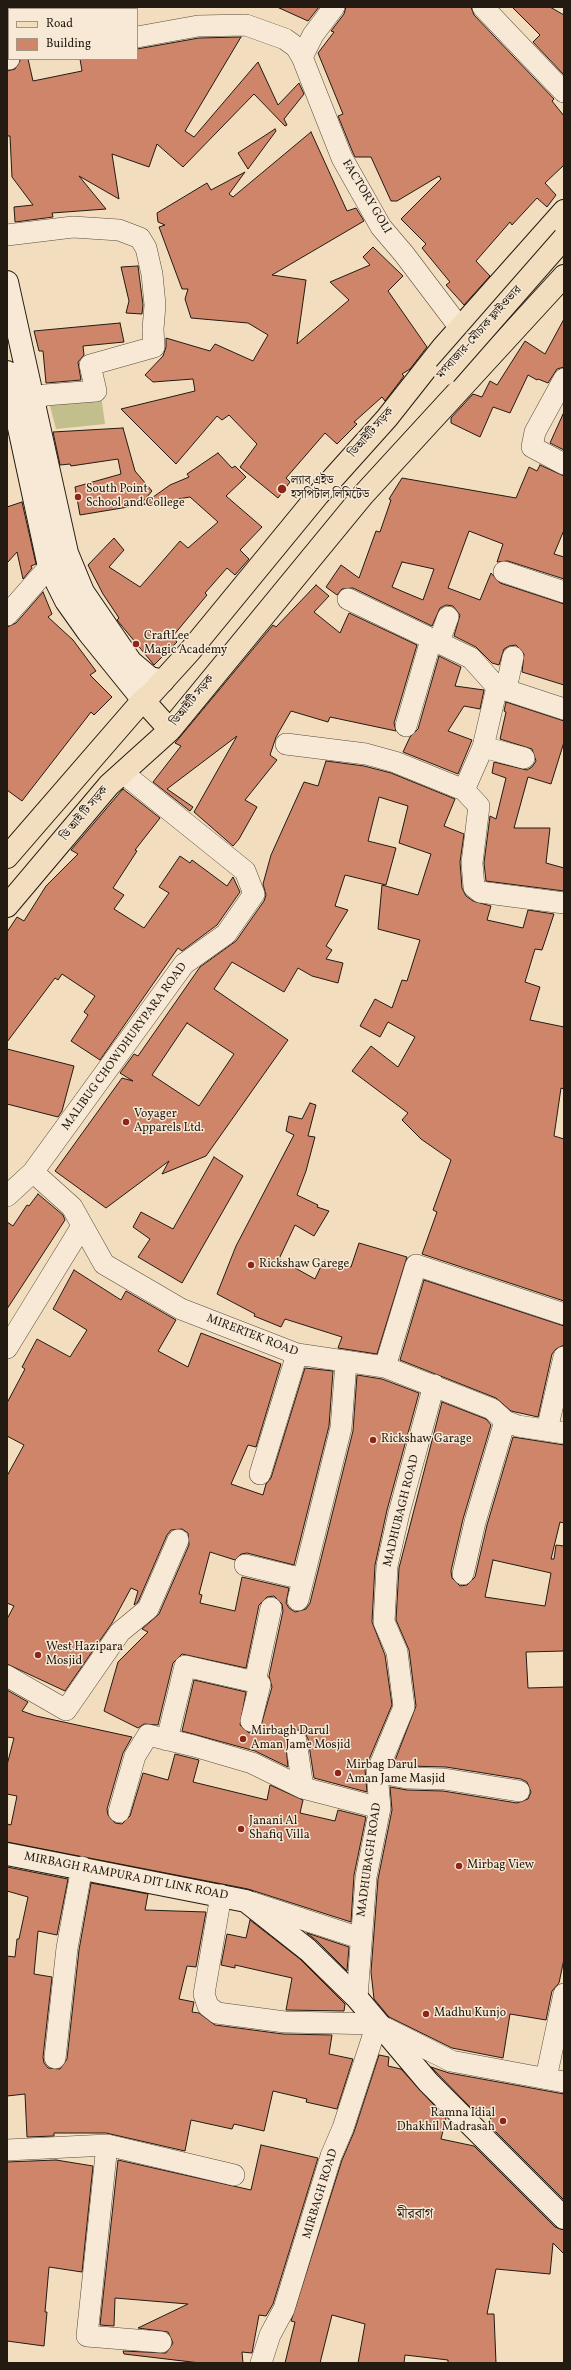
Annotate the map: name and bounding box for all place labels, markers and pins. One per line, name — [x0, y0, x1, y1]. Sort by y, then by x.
place label: ল্যাব এইড হসপিটাল লিমিটেড — [291, 475, 370, 503]
place label: South Point School and College — [86, 483, 185, 511]
marker: ল্যাব এইড হসপিটাল লিমিটেড — [276, 483, 288, 495]
marker: South Point School and College — [73, 492, 83, 502]
place label: CraftLee Magic Academy — [144, 630, 227, 658]
marker: CraftLee Magic Academy — [131, 639, 141, 649]
place label: Voyager Apparels Ltd. — [134, 1108, 204, 1136]
marker: Voyager Apparels Ltd. — [121, 1117, 131, 1127]
place label: Rickshaw Garege — [259, 1258, 349, 1272]
marker: Rickshaw Garege — [246, 1260, 256, 1270]
place label: Rickshaw Garage — [381, 1433, 472, 1447]
marker: Rickshaw Garage — [368, 1435, 378, 1445]
place label: West Hazipara Mosjid — [46, 1641, 123, 1669]
marker: West Hazipara Mosjid — [33, 1650, 43, 1660]
place label: Mirbagh Darul Aman Jame Mosjid — [251, 1725, 350, 1753]
marker: Mirbagh Darul Aman Jame Mosjid — [238, 1734, 248, 1744]
place label: Mirbag Darul Aman Jame Masjid — [346, 1759, 445, 1787]
marker: Mirbag Darul Aman Jame Masjid — [333, 1768, 343, 1778]
place label: Janani Al Shafiq Villa — [249, 1815, 310, 1843]
marker: Janani Al Shafiq Villa — [236, 1824, 246, 1834]
place label: Mirbag View — [467, 1859, 534, 1873]
marker: Mirbag View — [454, 1861, 464, 1871]
place label: Madhu Kunjo — [434, 2007, 506, 2021]
marker: Madhu Kunjo — [421, 2009, 431, 2019]
place label: Ramna Idial Dhakhil Madrasah — [397, 2107, 495, 2135]
marker: Ramna Idial Dhakhil Madrasah — [498, 2116, 508, 2126]

